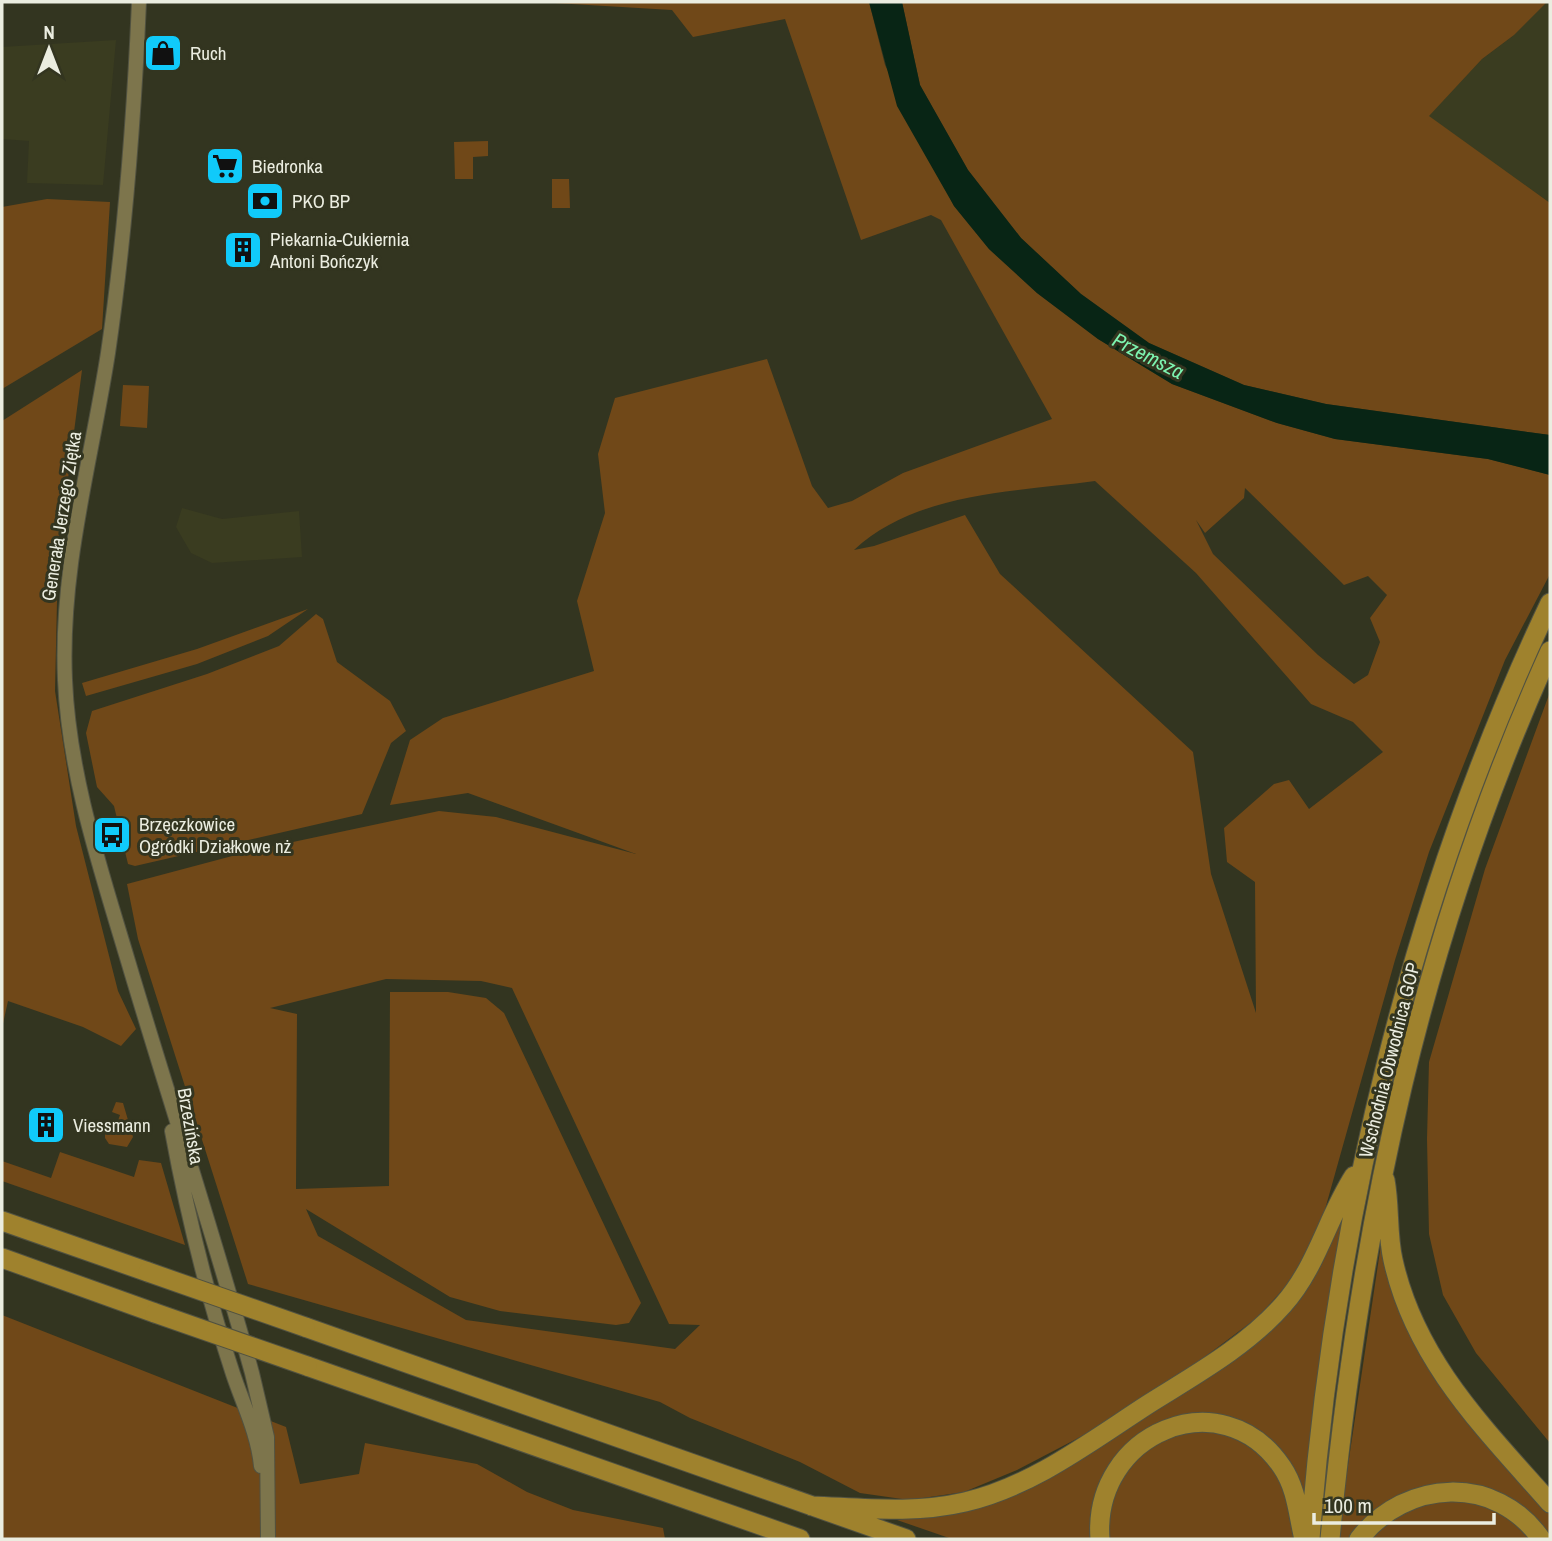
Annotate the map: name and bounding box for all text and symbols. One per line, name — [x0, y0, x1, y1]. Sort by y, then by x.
north arrow — [14, 14, 84, 84]
text: N — [43, 19, 55, 45]
shop icon: Ruch — [142, 32, 184, 74]
place label: Ruch — [190, 40, 226, 66]
supermarket icon: Biedronka — [204, 145, 246, 187]
place label: Biedronka — [252, 153, 323, 179]
bank icon: PKO BP — [244, 180, 286, 222]
place label: PKO BP — [292, 188, 350, 214]
place label: Piekarnia-Cukiernia Antoni Bończyk — [269, 226, 410, 274]
building icon: Piekarnia-Cukiernia Antoni Bończyk — [222, 229, 264, 271]
water label: Przemsza — [1108, 325, 1189, 386]
street label: Generała Jerzego Ziętka — [35, 429, 87, 603]
place label: Brzęczkowice Ogródki Działkowe nż — [139, 811, 292, 859]
bus stop icon: Brzęczkowice Ogródki Działkowe nż — [91, 814, 133, 856]
street label: Wschodnia Obwodnica GOP — [1352, 960, 1426, 1160]
street label: Brzezińska — [172, 1086, 211, 1167]
building icon: Viessmann — [25, 1104, 67, 1146]
place label: Viessmann — [73, 1112, 151, 1138]
scale bar — [1314, 1482, 1494, 1526]
text: 100 m — [1324, 1491, 1372, 1520]

